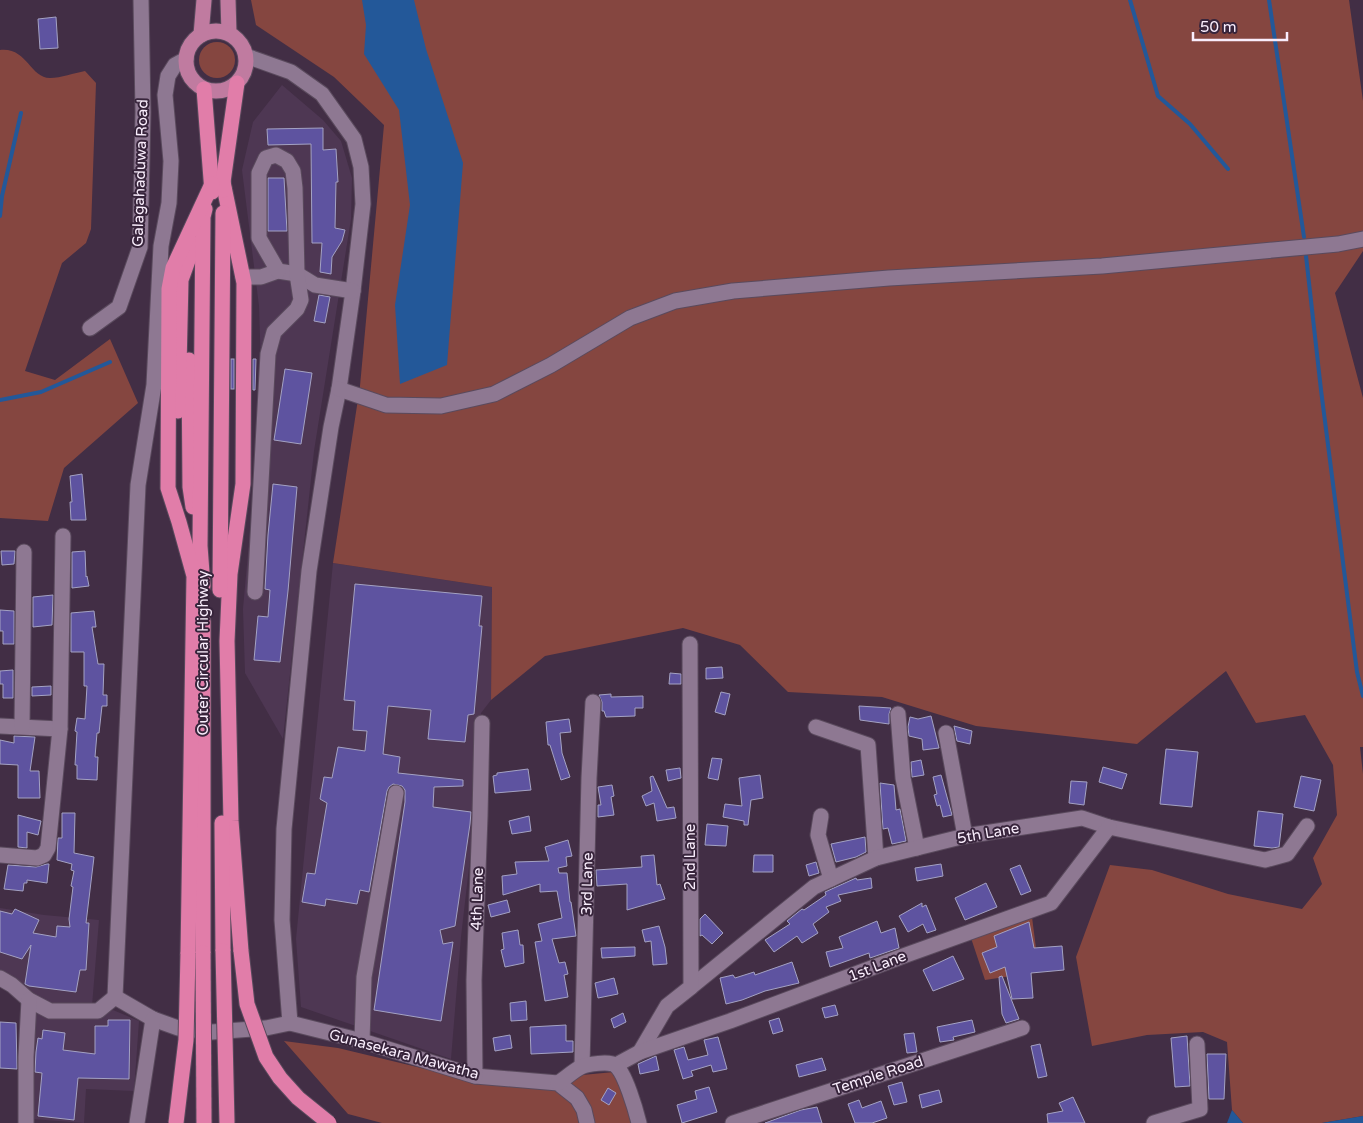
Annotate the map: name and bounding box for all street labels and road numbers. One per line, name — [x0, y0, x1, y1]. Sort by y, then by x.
street label: Galagahaduwa Road — [128, 99, 152, 247]
street label: Outer Circular Highway — [194, 570, 212, 736]
street label: 5th Lane — [955, 819, 1021, 847]
street label: 2nd Lane — [681, 824, 699, 890]
street label: 3rd Lane — [577, 852, 597, 916]
street label: 4th Lane — [467, 867, 487, 931]
street label: 1st Lane — [845, 947, 909, 985]
street label: Gunasekara Mawatha — [327, 1025, 481, 1083]
street label: Temple Road — [831, 1052, 925, 1098]

